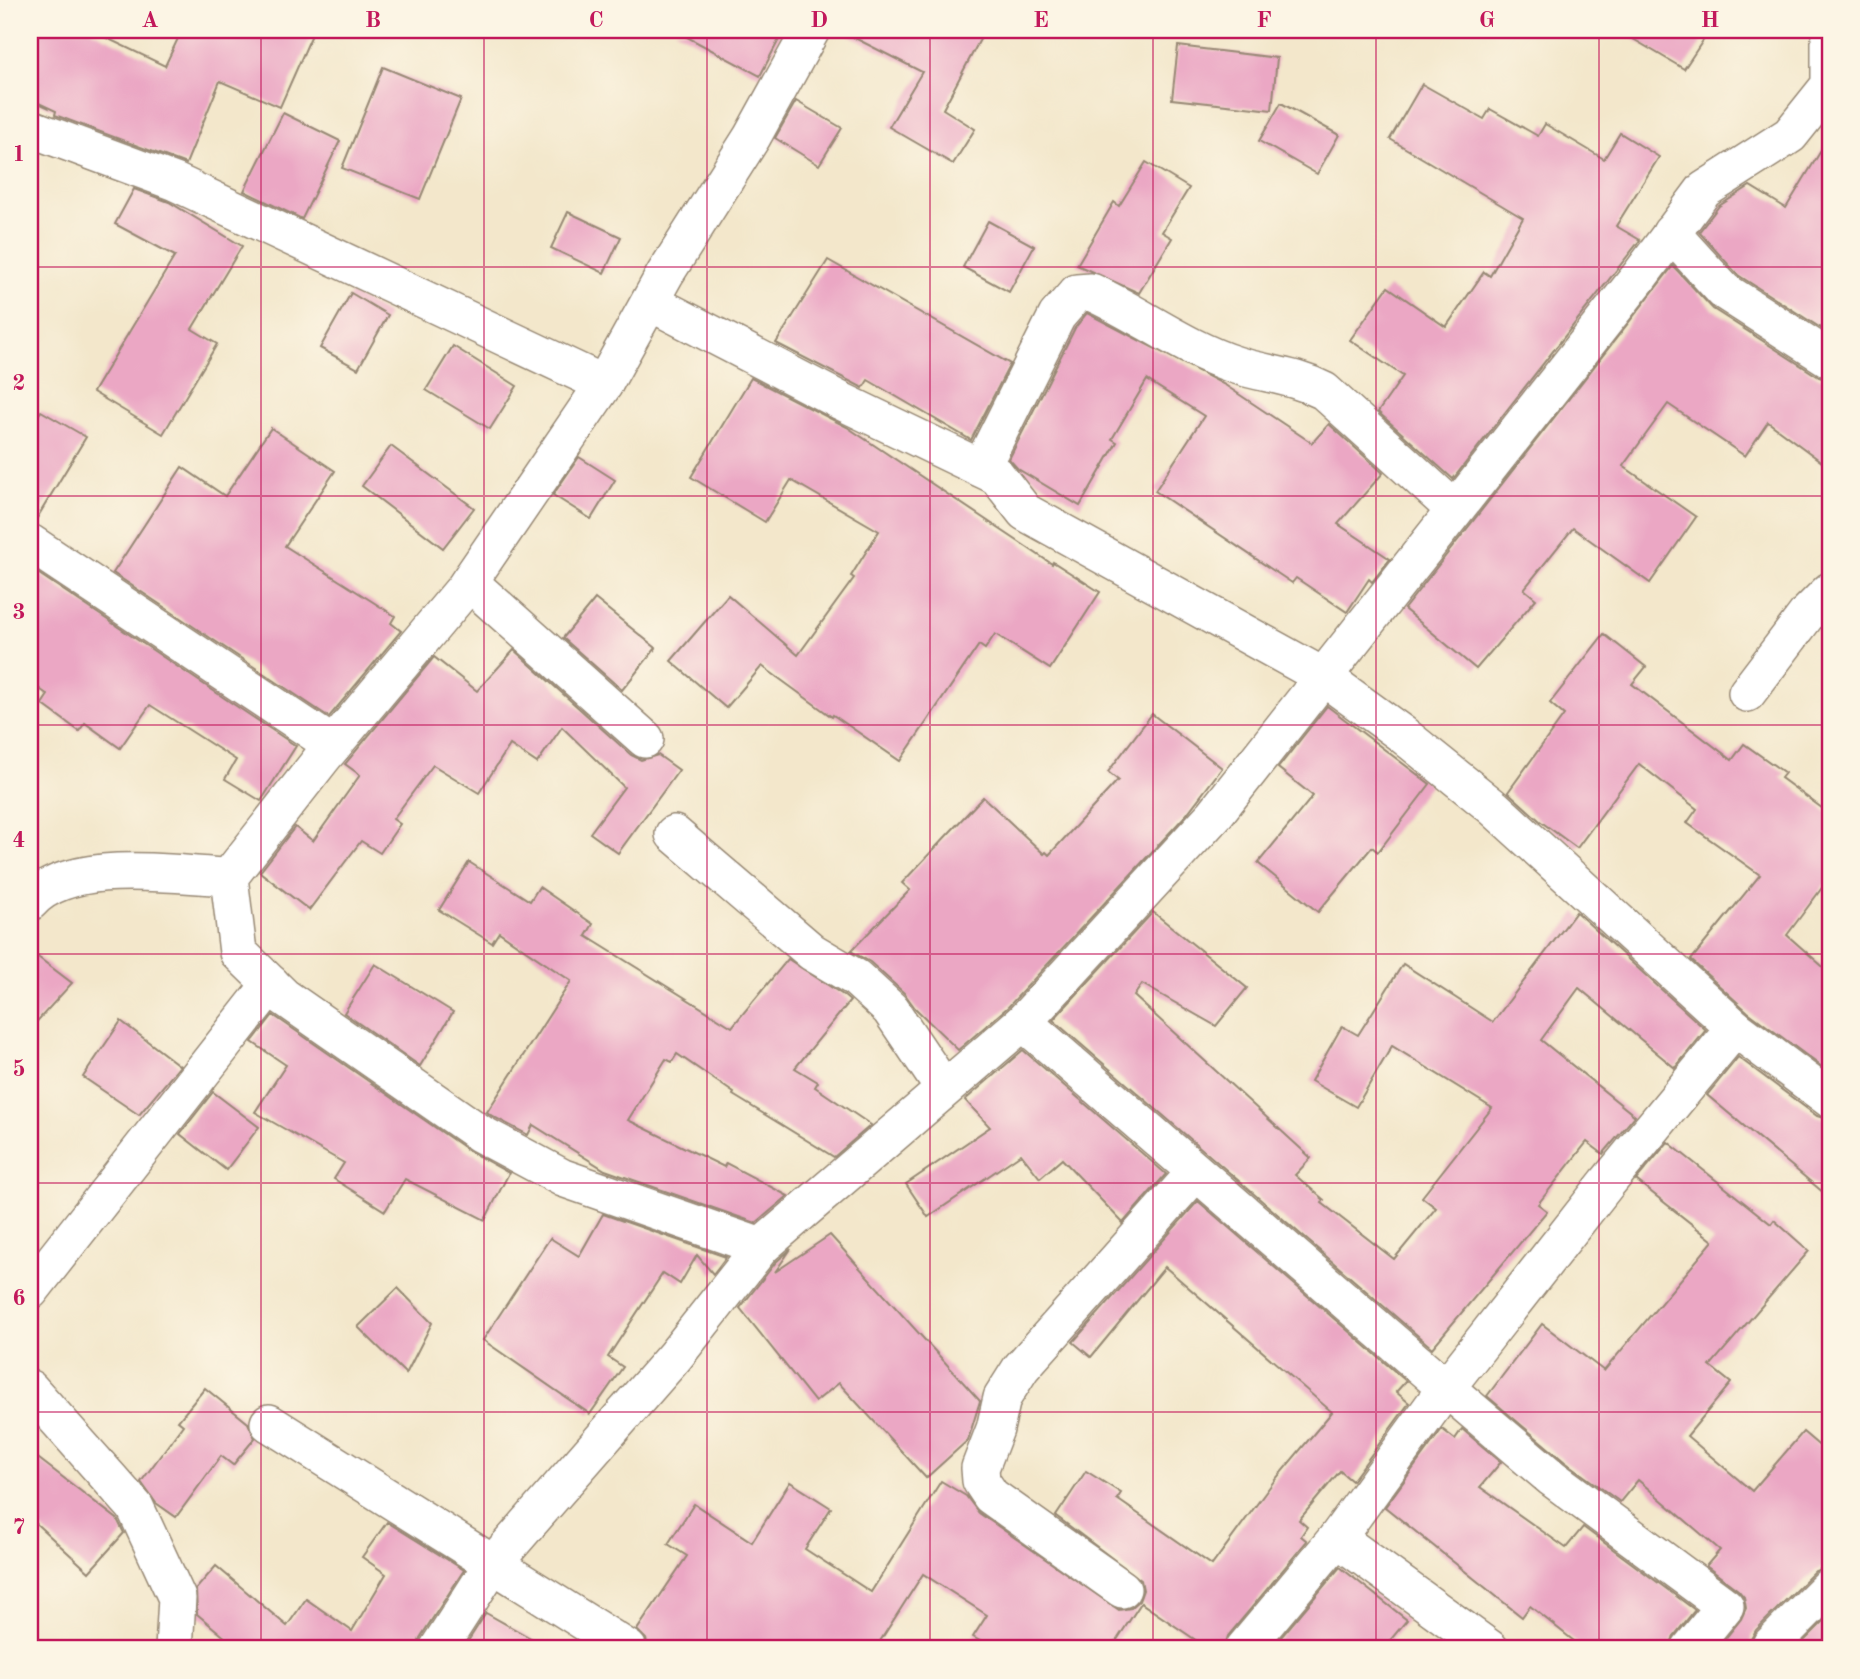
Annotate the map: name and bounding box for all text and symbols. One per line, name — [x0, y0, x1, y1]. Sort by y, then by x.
text: A — [141, 9, 159, 32]
text: B — [365, 9, 381, 32]
text: C — [588, 9, 604, 32]
text: D — [810, 9, 828, 32]
text: E — [1033, 9, 1049, 32]
text: F — [1256, 9, 1272, 32]
text: G — [1479, 9, 1495, 32]
text: H — [1701, 9, 1719, 32]
text: 1 — [12, 143, 26, 166]
text: 2 — [12, 372, 26, 395]
text: 3 — [12, 601, 26, 624]
text: 4 — [12, 829, 26, 852]
text: 5 — [12, 1058, 26, 1081]
text: 6 — [12, 1287, 26, 1310]
text: 7 — [12, 1516, 26, 1539]

